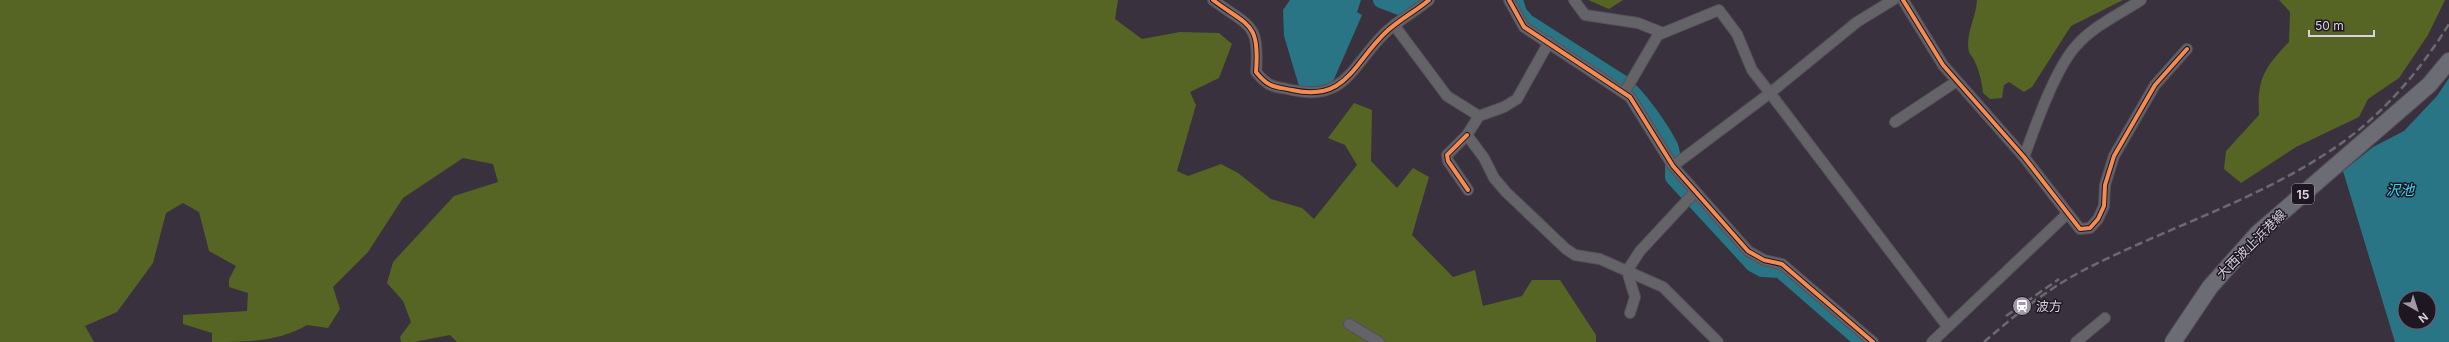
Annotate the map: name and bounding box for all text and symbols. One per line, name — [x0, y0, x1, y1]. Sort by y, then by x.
scale bar — [2309, 12, 2374, 38]
text: 50 m — [2315, 18, 2344, 33]
water label: 沢池 — [2386, 181, 2416, 198]
road number: 15 — [2292, 184, 2314, 204]
street label: 大西波止浜港線 — [2213, 206, 2289, 282]
north arrow — [2397, 290, 2437, 330]
station icon: 波方 — [2011, 295, 2033, 317]
place label: 波方 — [2036, 298, 2062, 314]
text: N — [2416, 310, 2431, 326]

